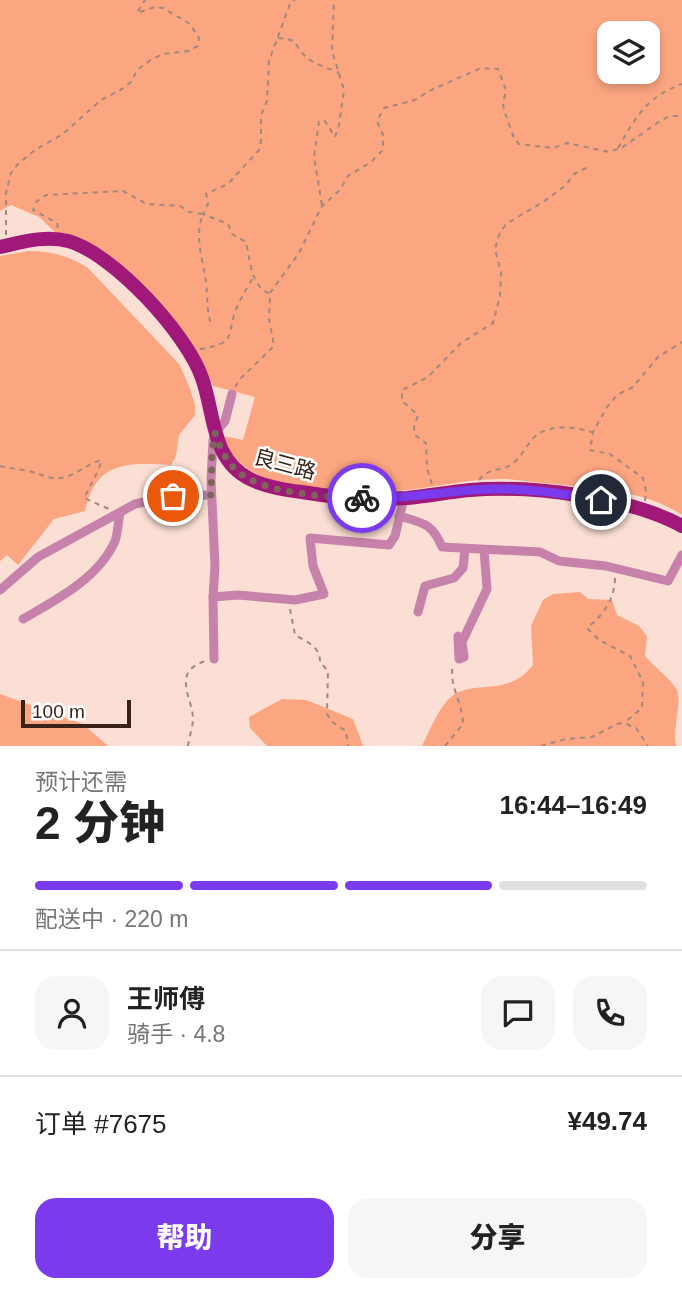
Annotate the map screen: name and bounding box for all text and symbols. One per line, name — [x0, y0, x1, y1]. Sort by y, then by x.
map controls — [597, 21, 660, 84]
button: layers — [597, 21, 660, 84]
street label: 良三路 — [252, 445, 318, 483]
courier — [327, 463, 397, 533]
pin — [143, 466, 203, 526]
pin — [571, 470, 631, 530]
icon: bag — [154, 477, 192, 515]
icon: bike — [343, 479, 381, 517]
icon: home — [582, 481, 620, 519]
scale bar — [21, 697, 131, 729]
text: 100 m — [32, 701, 85, 722]
text: 预计还需 — [35, 769, 127, 795]
text: 16:44–16:49 — [500, 790, 647, 820]
text: 2 分钟 — [35, 797, 165, 849]
text: 配送中 · 220 m — [35, 906, 188, 932]
button: person — [35, 976, 109, 1050]
button: chat — [481, 976, 555, 1050]
button: phone — [573, 976, 647, 1050]
text: 王师傅 — [127, 984, 205, 1014]
text: 骑手 · 4.8 — [127, 1021, 225, 1047]
text: ¥49.74 — [567, 1106, 647, 1136]
text: 订单 #7675 — [35, 1109, 167, 1139]
button: 帮助 — [35, 1198, 334, 1278]
button: 分享 — [348, 1198, 647, 1278]

